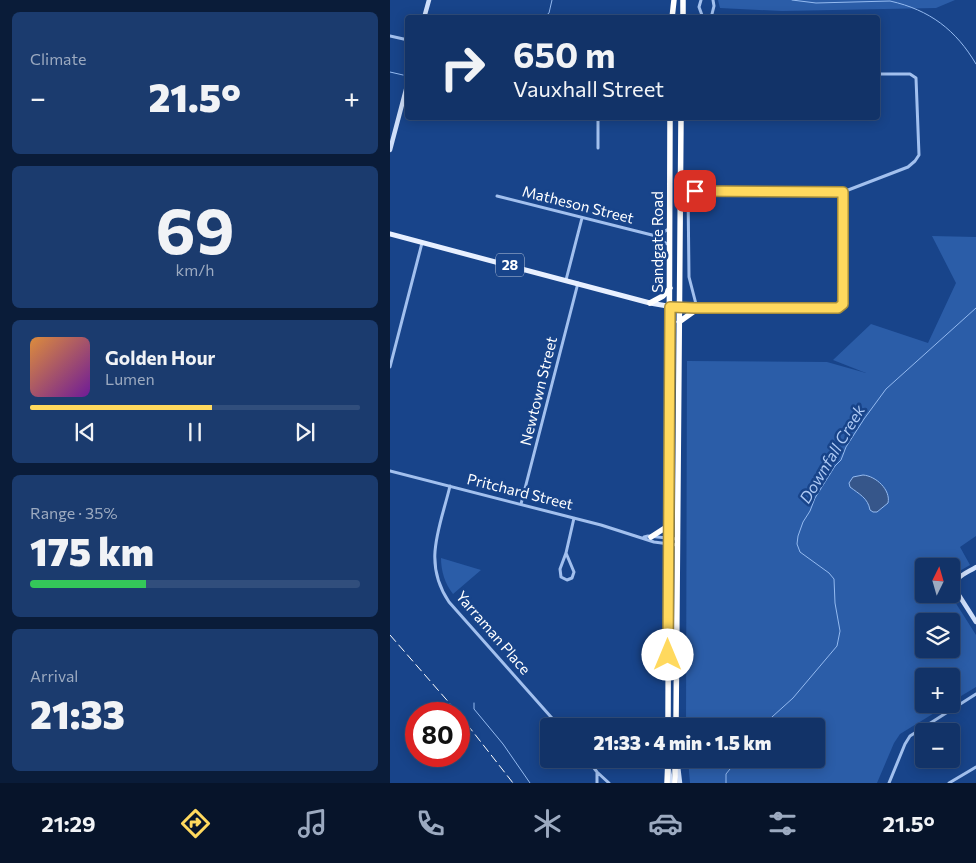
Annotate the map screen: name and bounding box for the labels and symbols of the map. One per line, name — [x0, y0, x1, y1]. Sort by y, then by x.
pin — [674, 170, 716, 212]
street label: Matheson Street — [521, 181, 636, 227]
street label: Sandgate Road — [648, 191, 666, 293]
road number: 28 — [496, 254, 524, 276]
street label: Newtown Street — [516, 334, 560, 447]
water label: Downfall Creek — [795, 401, 869, 506]
street label: Pritchard Street — [465, 469, 575, 513]
north arrow — [915, 558, 960, 602]
street label: Yarraman Place — [453, 587, 535, 678]
position arrow — [641, 628, 693, 680]
speed limit sign: 80 — [405, 702, 470, 767]

